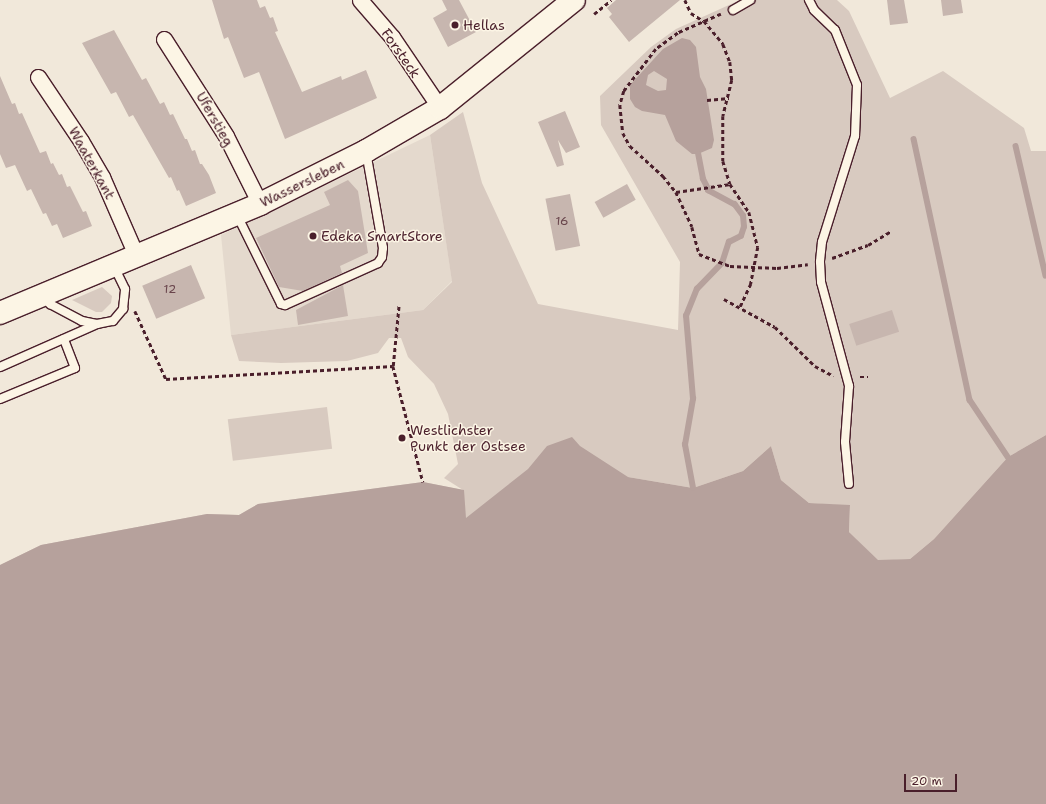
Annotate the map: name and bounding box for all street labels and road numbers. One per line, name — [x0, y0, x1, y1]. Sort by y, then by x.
street label: Forsteck — [378, 25, 424, 81]
street label: Uferstieg — [193, 89, 237, 149]
street label: Waaterkant — [65, 124, 119, 202]
street label: Wassersleben — [257, 155, 347, 211]

